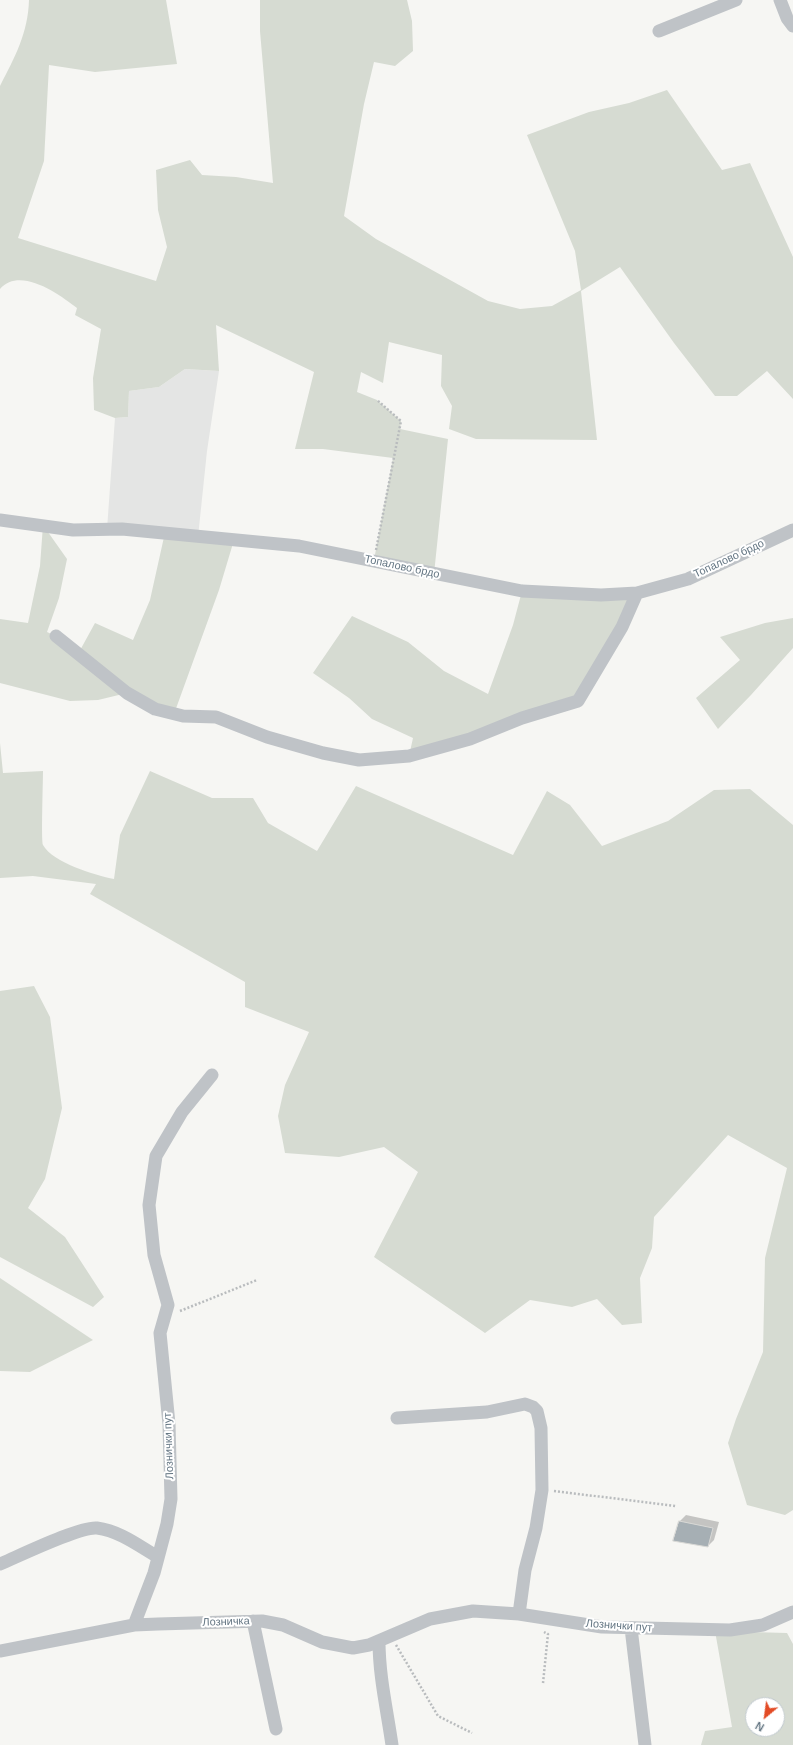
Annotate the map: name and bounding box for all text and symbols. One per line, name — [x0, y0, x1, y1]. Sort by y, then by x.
street label: Топалово брдо — [692, 537, 766, 581]
street label: Топалово брдо — [363, 553, 441, 581]
street label: Лознички пут — [161, 1412, 177, 1480]
street label: Лозничка — [202, 1615, 250, 1629]
street label: Лознички пут — [585, 1617, 653, 1635]
north arrow — [745, 1697, 785, 1737]
text: N — [753, 1719, 766, 1734]

